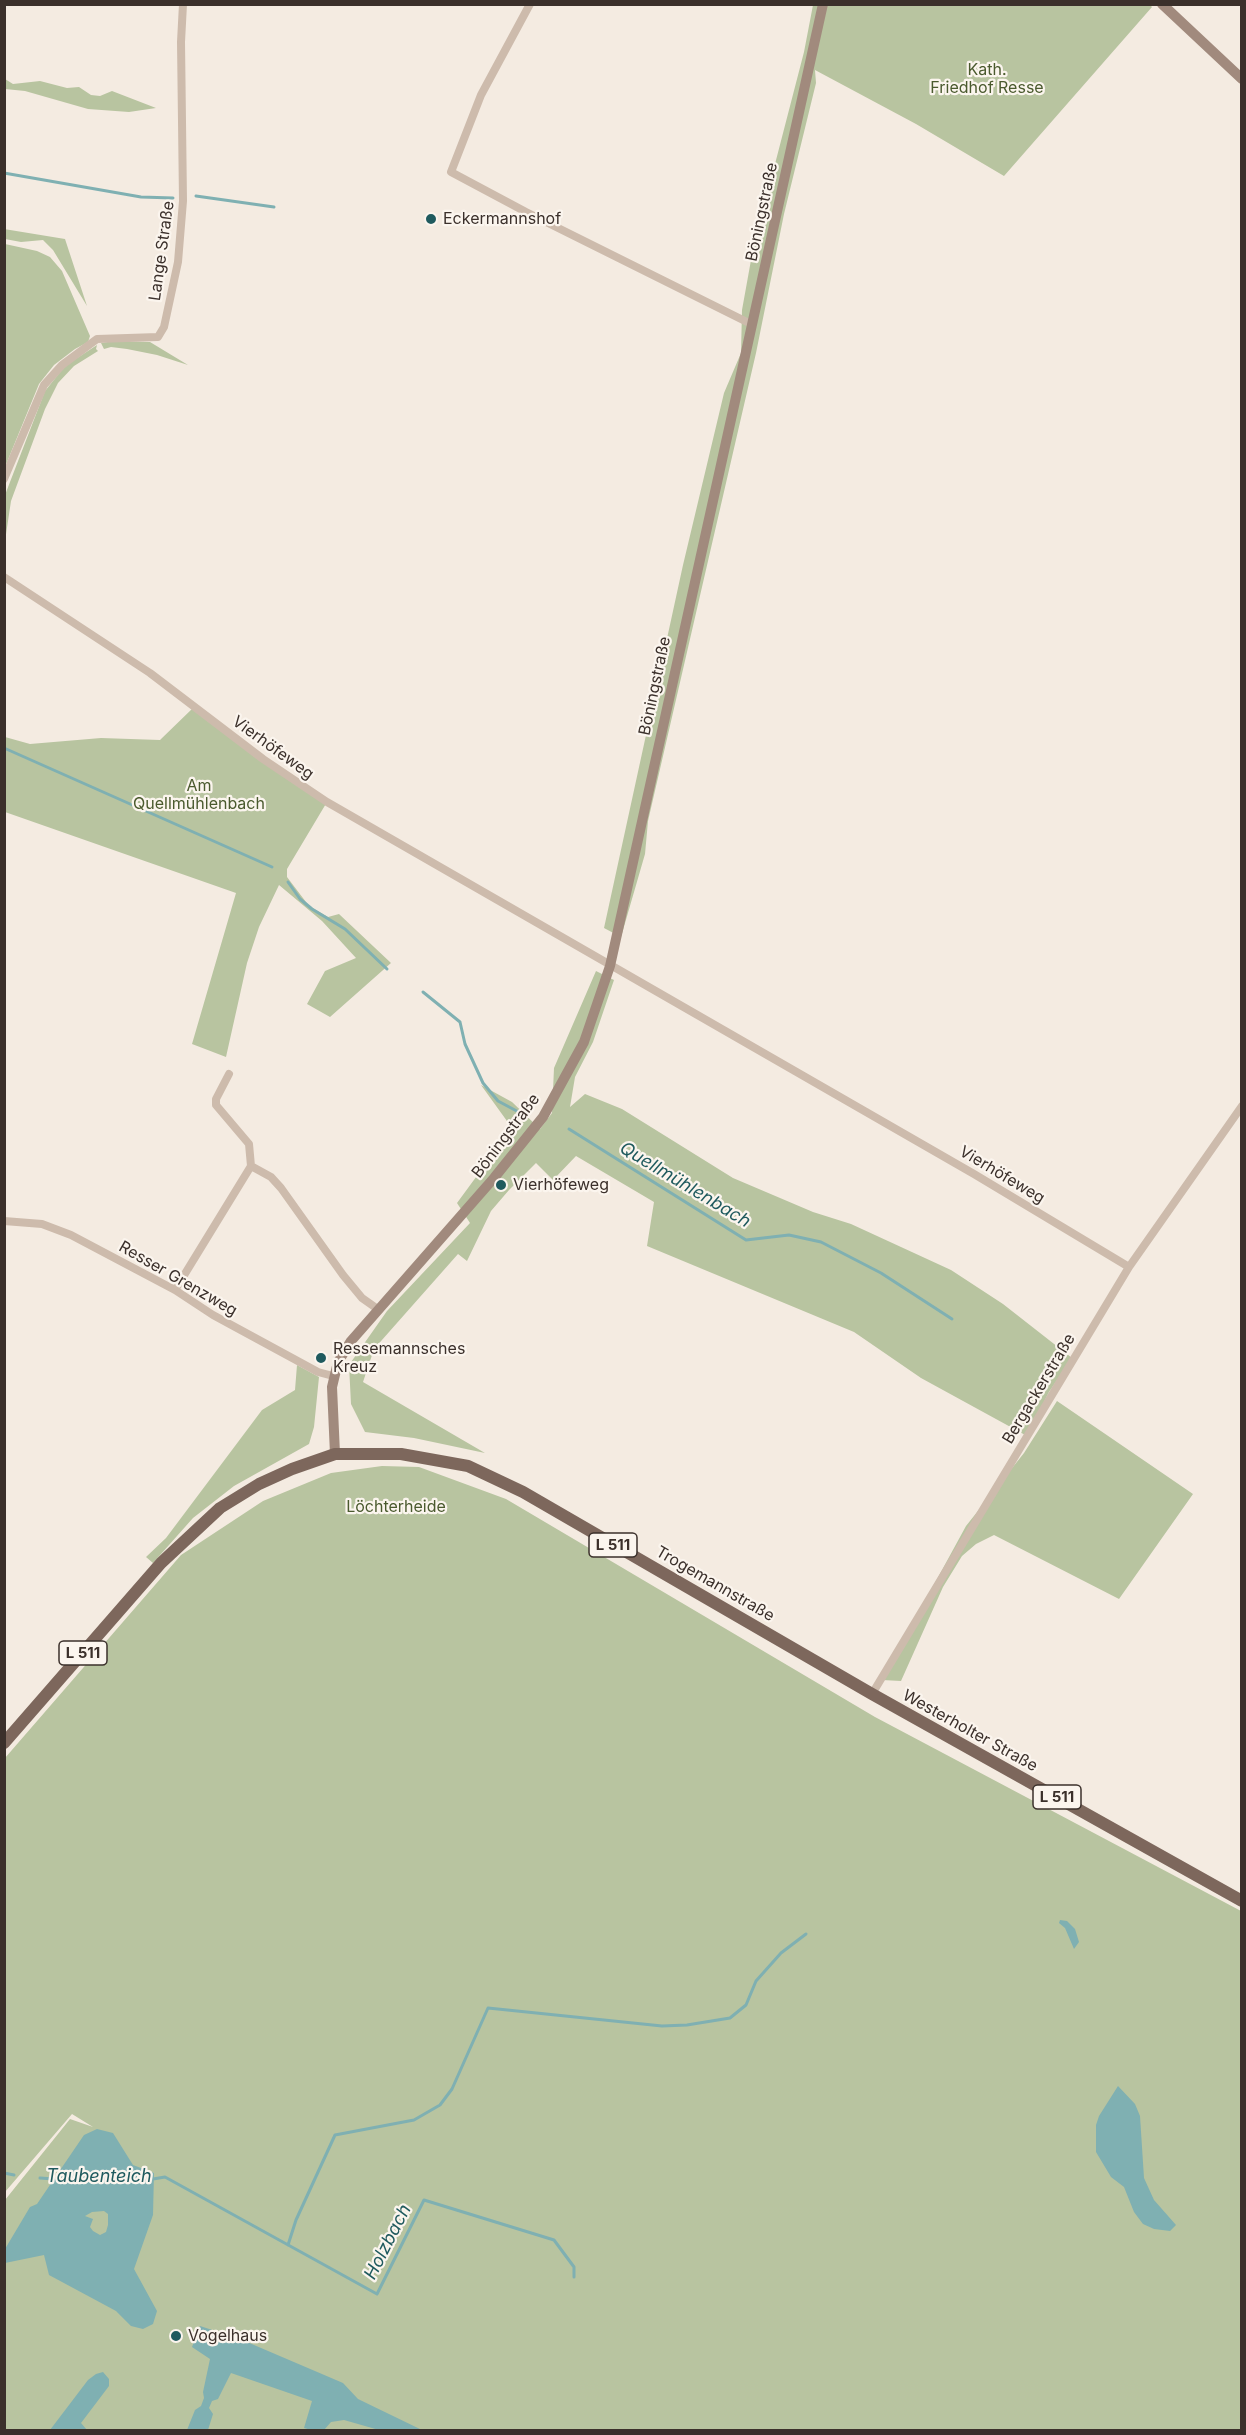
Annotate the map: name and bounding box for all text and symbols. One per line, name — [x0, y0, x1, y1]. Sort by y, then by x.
park label: Kath. Friedhof Resse — [930, 60, 1044, 98]
street label: Böningstraße — [742, 161, 782, 263]
street label: Lange Straße — [145, 200, 179, 302]
place label: Eckermannshof — [443, 209, 561, 229]
marker: Eckermannshof — [424, 212, 438, 226]
street label: Böningstraße — [635, 635, 675, 737]
street label: Vierhöfeweg — [229, 712, 317, 784]
park label: Am Quellmühlenbach — [133, 776, 265, 814]
street label: Böningstraße — [468, 1090, 544, 1182]
water label: Quellmühlenbach — [616, 1137, 754, 1233]
street label: Vierhöfeweg — [956, 1142, 1048, 1208]
place label: Vierhöfeweg — [513, 1175, 609, 1195]
marker: Vierhöfeweg — [494, 1178, 508, 1192]
street label: Resser Grenzweg — [115, 1237, 241, 1321]
street label: Bergackerstraße — [999, 1330, 1079, 1448]
place label: Ressemannsches Kreuz — [333, 1339, 465, 1377]
marker: Ressemannsches Kreuz — [314, 1351, 328, 1365]
park label: Löchterheide — [346, 1497, 446, 1517]
road number: L 511 — [589, 1533, 637, 1557]
street label: Trogemannstraße — [652, 1542, 778, 1626]
road number: L 511 — [59, 1641, 107, 1665]
street label: Westerholter Straße — [899, 1686, 1041, 1776]
road number: L 511 — [1033, 1785, 1081, 1809]
water label: Taubenteich — [46, 2166, 152, 2188]
water label: Holzbach — [360, 2201, 416, 2283]
place label: Vogelhaus — [188, 2326, 267, 2346]
marker: Vogelhaus — [169, 2329, 183, 2343]

